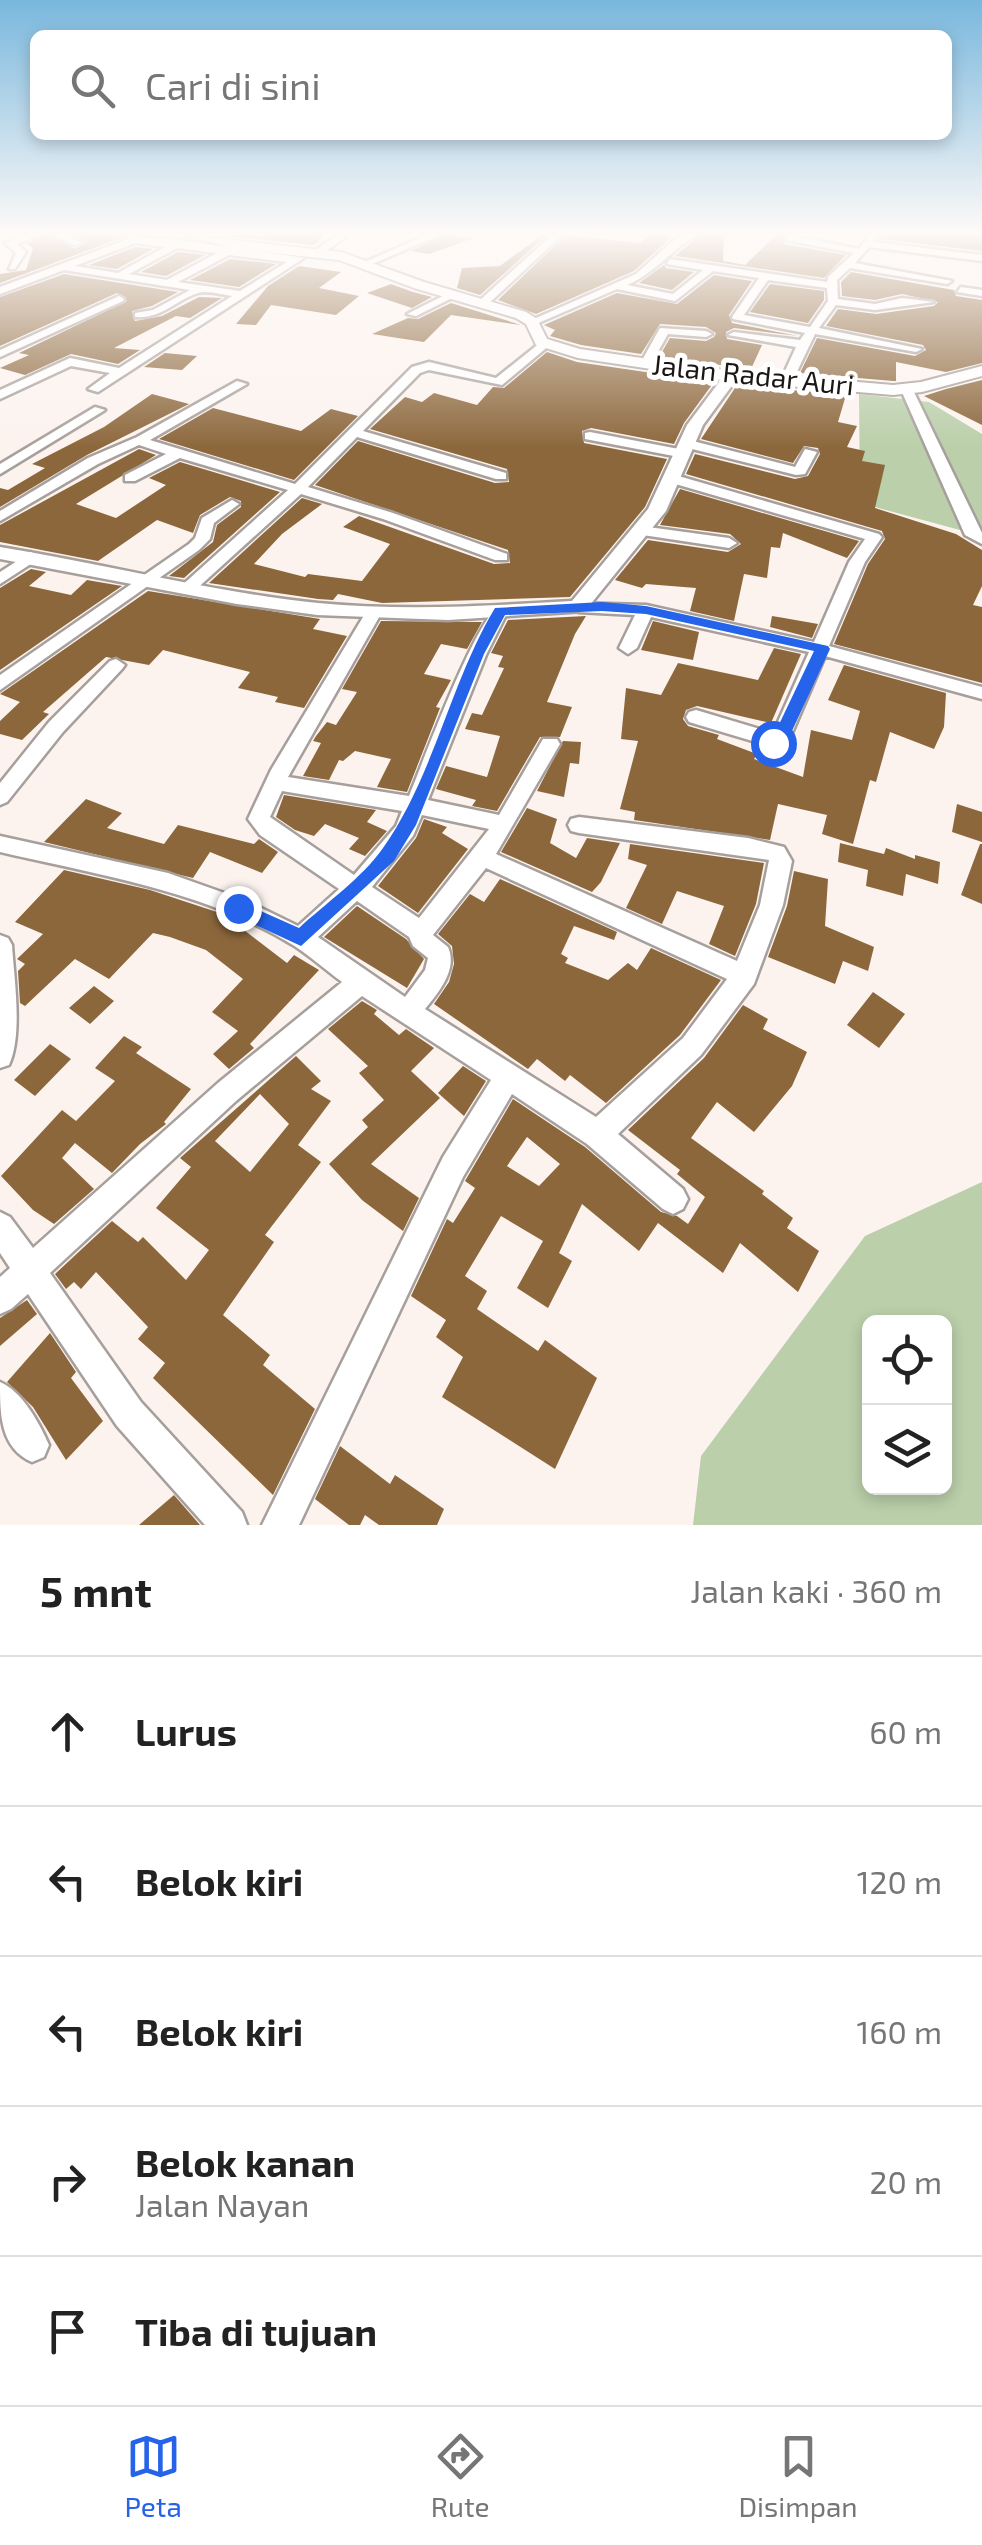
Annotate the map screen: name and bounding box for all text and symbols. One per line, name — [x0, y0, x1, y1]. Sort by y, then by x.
search box — [30, 30, 952, 140]
icon: search — [65, 58, 120, 113]
text: Cari di sini — [145, 62, 321, 108]
street label: Jalan Radar Auri — [650, 346, 856, 402]
route start — [751, 721, 797, 767]
route end — [216, 886, 262, 932]
map controls — [862, 1315, 952, 1495]
button: locate — [862, 1315, 952, 1405]
button: layers — [862, 1405, 952, 1495]
text: 5 mnt — [40, 1565, 152, 1615]
text: Jalan kaki · 360 m — [690, 1571, 942, 1609]
icon: ahead — [40, 1704, 95, 1759]
text: Lurus — [135, 1708, 237, 1754]
text: 60 m — [869, 1712, 942, 1750]
icon: left — [40, 1854, 95, 1909]
text: Belok kiri — [135, 1858, 303, 1904]
text: 120 m — [857, 1862, 942, 1900]
icon: left — [40, 2004, 95, 2059]
text: Belok kiri — [135, 2008, 303, 2054]
text: 160 m — [856, 2012, 942, 2050]
text: Belok kanan — [135, 2139, 355, 2185]
icon: right — [40, 2154, 95, 2209]
text: 20 m — [870, 2162, 942, 2200]
text: Jalan Nayan — [135, 2185, 309, 2223]
icon: arrive — [40, 2304, 95, 2359]
text: Tiba di tujuan — [135, 2308, 377, 2354]
tab: Peta — [124, 2429, 182, 2523]
tab: Rute — [431, 2429, 490, 2523]
tab: Disimpan — [738, 2429, 858, 2523]

